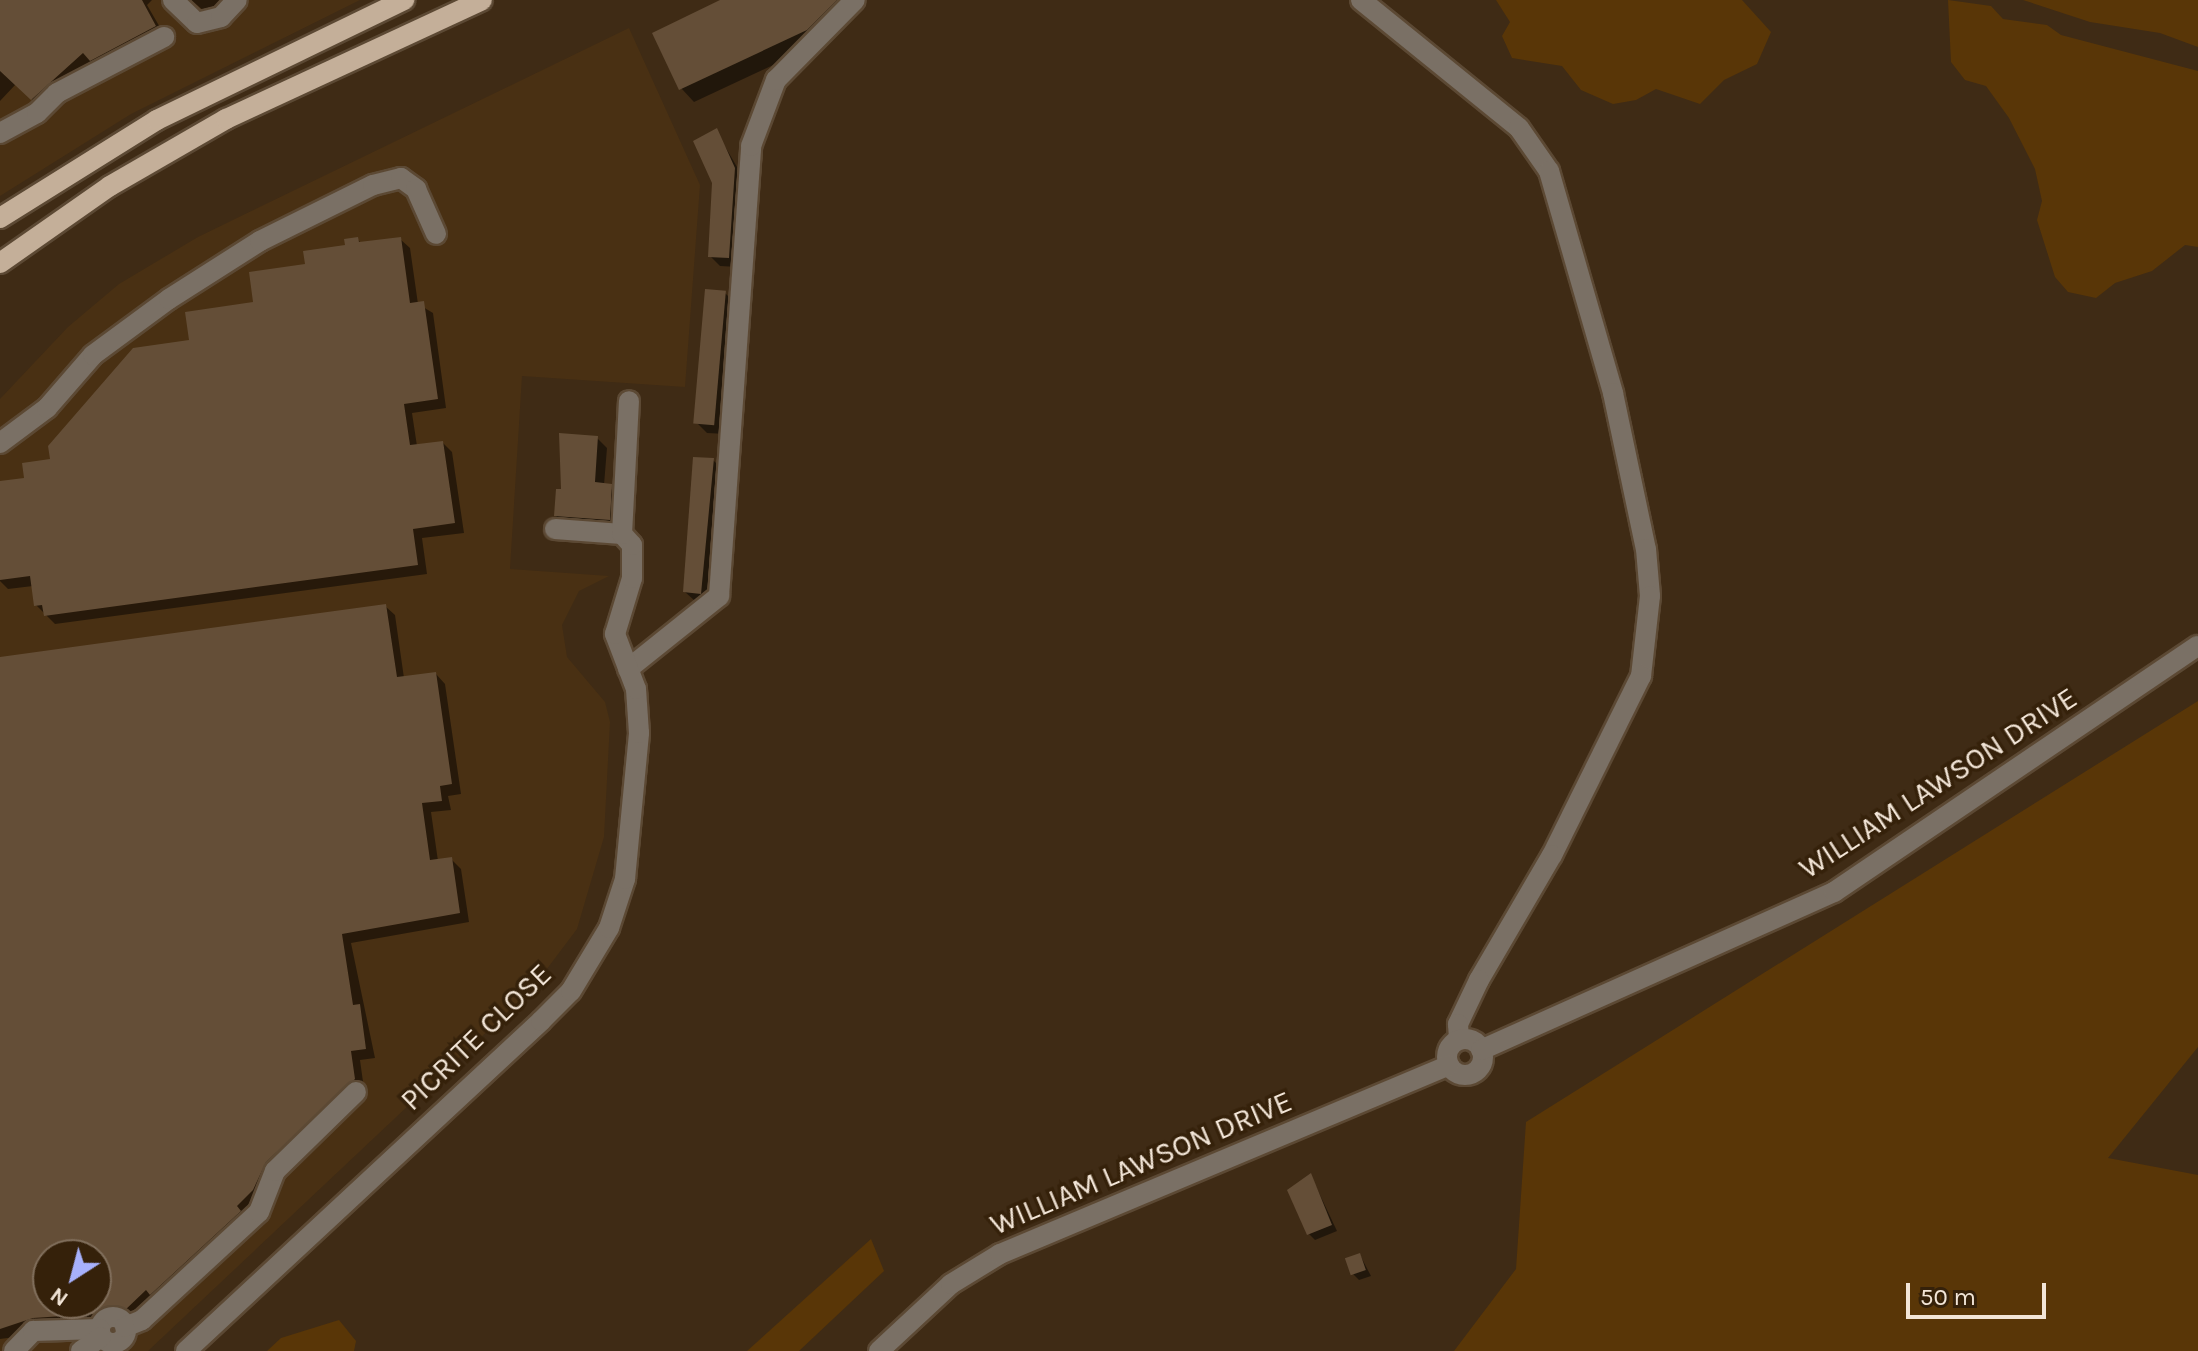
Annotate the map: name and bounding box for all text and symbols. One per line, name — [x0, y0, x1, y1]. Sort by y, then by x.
street label: WILLIAM LAWSON DRIVE — [1792, 680, 2084, 886]
street label: PICRITE CLOSE — [393, 956, 559, 1118]
street label: WILLIAM LAWSON DRIVE — [985, 1083, 1297, 1243]
north arrow — [32, 1239, 112, 1319]
scale bar — [1910, 1267, 2050, 1317]
text: N — [45, 1282, 73, 1312]
text: 50 m — [1920, 1283, 1976, 1311]

